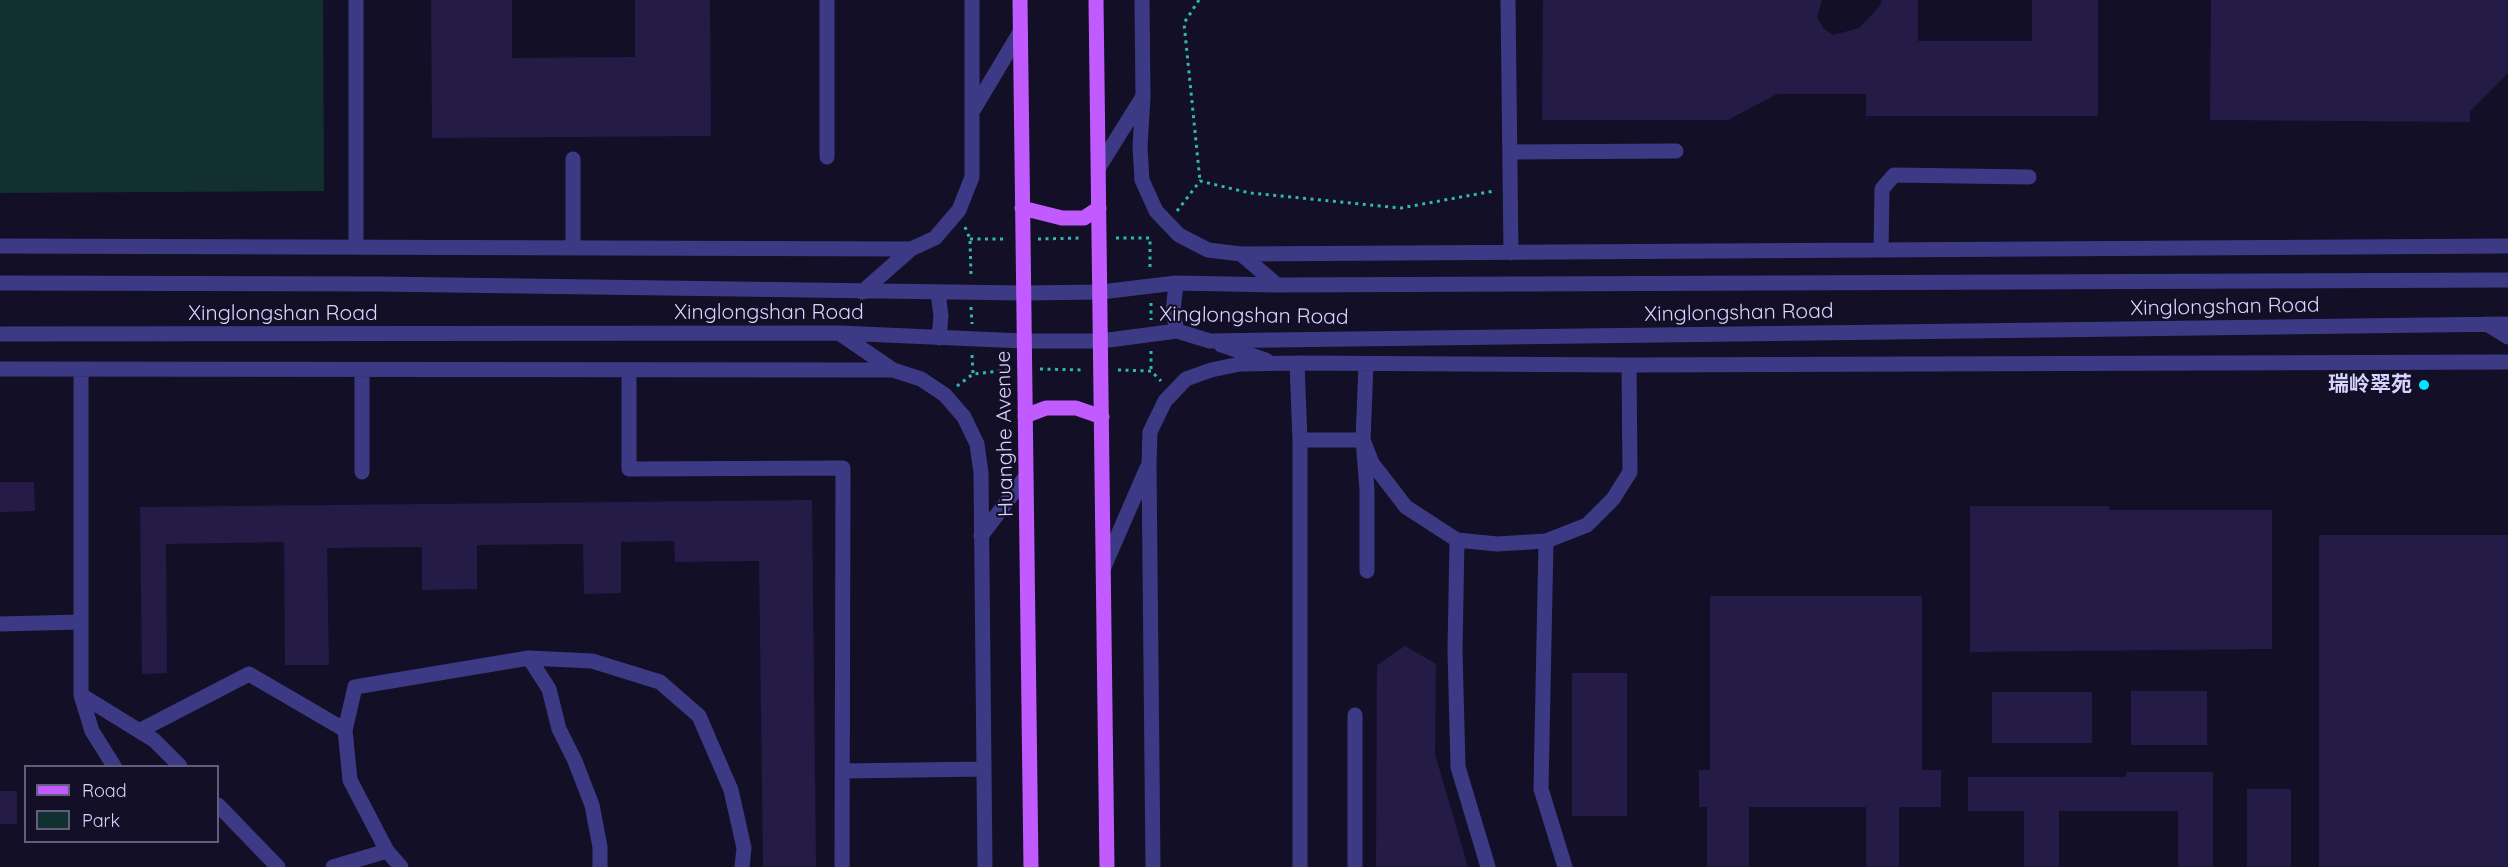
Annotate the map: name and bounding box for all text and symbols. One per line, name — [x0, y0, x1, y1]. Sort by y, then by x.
street label: Xinglongshan Road — [2130, 293, 2320, 321]
street label: Xinglongshan Road — [1644, 299, 1834, 327]
street label: Xinglongshan Road — [674, 300, 864, 326]
street label: Xinglongshan Road — [188, 301, 378, 327]
street label: Xinglongshan Road — [1159, 302, 1349, 330]
street label: Huanghe Avenue — [991, 351, 1019, 517]
place label: 瑞岭翠苑 — [2328, 372, 2412, 398]
marker: 瑞岭翠苑 — [2417, 378, 2431, 392]
legend — [24, 765, 219, 843]
text: Road — [82, 779, 127, 802]
text: Park — [82, 809, 120, 832]

